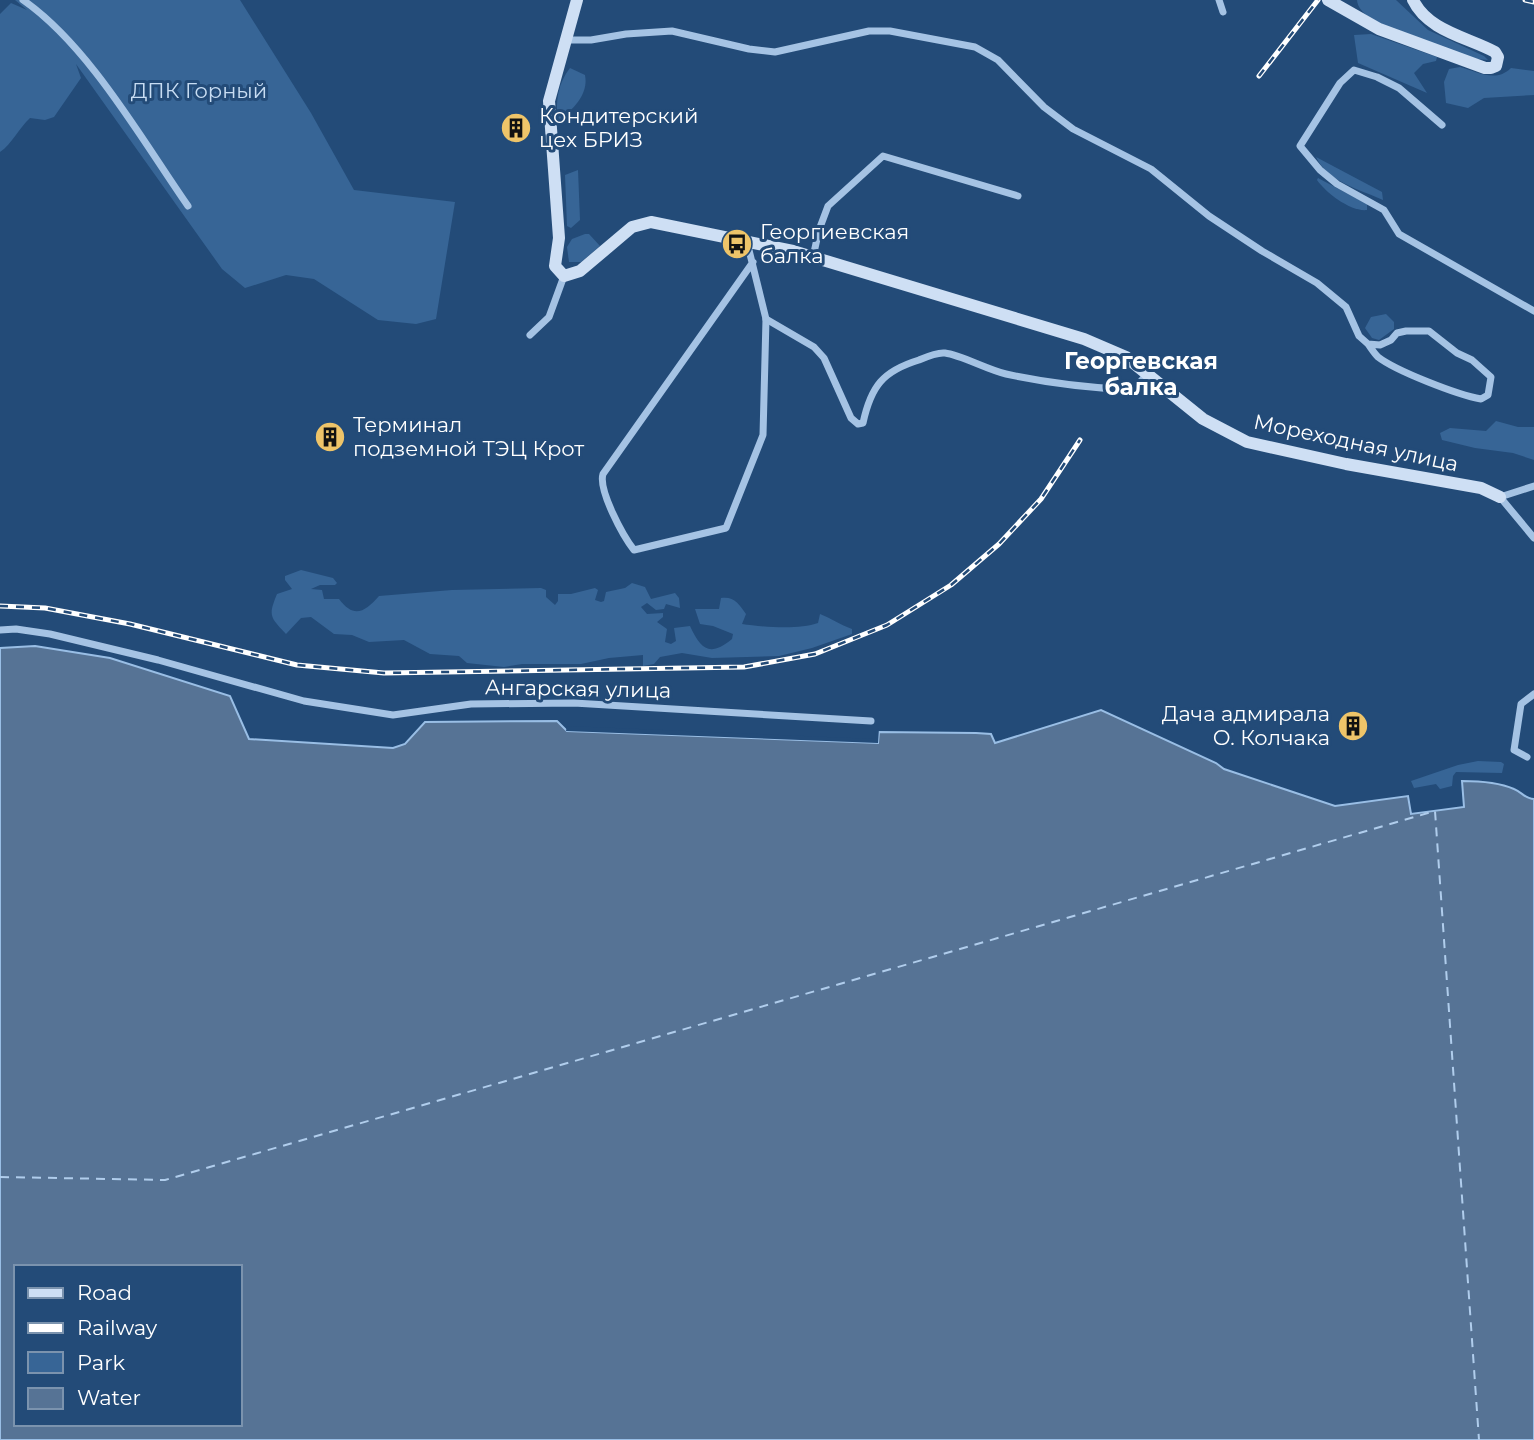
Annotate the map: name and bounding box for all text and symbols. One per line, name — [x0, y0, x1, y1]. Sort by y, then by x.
park label: ДПК Горный — [131, 78, 267, 103]
place label: Кондитерский цех БРИЗ — [539, 103, 699, 152]
building icon: Кондитерский цех БРИЗ — [499, 111, 533, 145]
place label: Георгиевская балка — [760, 219, 909, 268]
bus stop icon: Георгиевская балка — [720, 227, 754, 261]
district label: Георгевская балка — [1064, 347, 1218, 401]
street label: Мореходная улица — [1252, 409, 1461, 476]
place label: Терминал подземной ТЭЦ Крот — [353, 412, 584, 461]
building icon: Терминал подземной ТЭЦ Крот — [313, 420, 347, 454]
street label: Ангарская улица — [485, 674, 671, 703]
place label: Дача адмирала О. Колчака — [1162, 701, 1330, 750]
building icon: Дача адмирала О. Колчака — [1336, 709, 1370, 743]
legend — [14, 1265, 242, 1426]
text: Road — [77, 1280, 132, 1305]
text: Railway — [77, 1315, 158, 1340]
text: Park — [77, 1350, 125, 1375]
text: Water — [77, 1385, 141, 1410]

